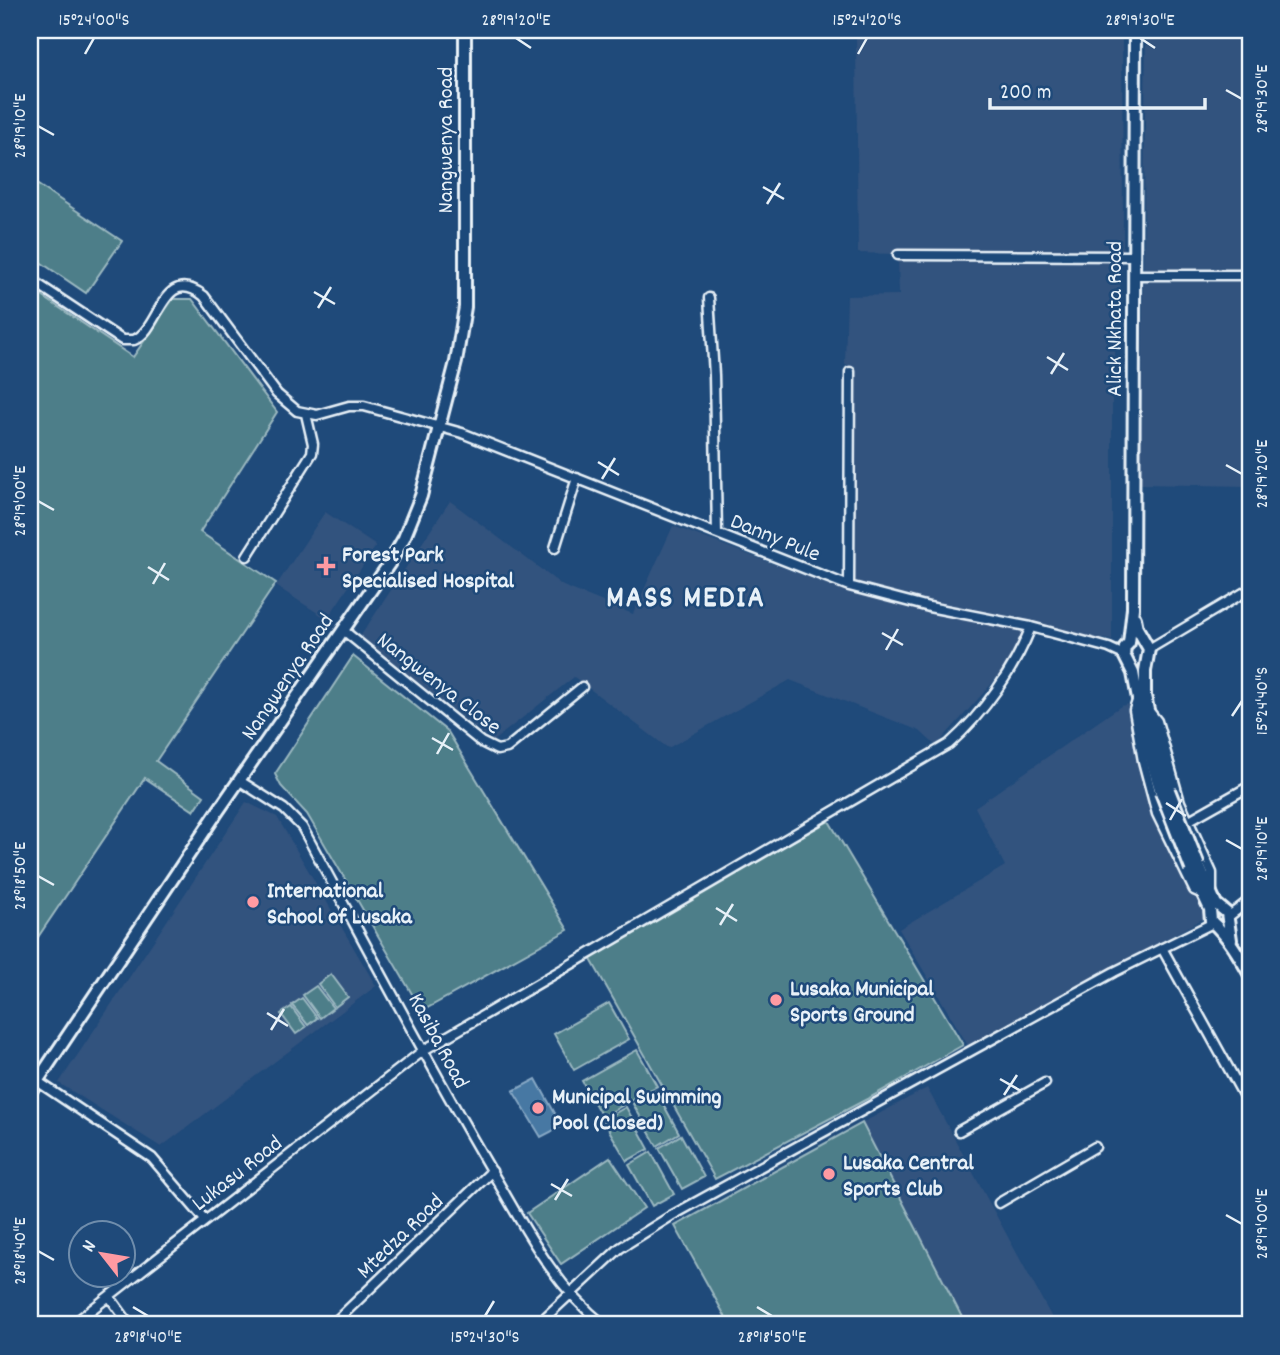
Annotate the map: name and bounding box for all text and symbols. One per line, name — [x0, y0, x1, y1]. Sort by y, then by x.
text: 15°24'00"S — [59, 9, 130, 34]
text: 28°19'20"E — [482, 9, 550, 34]
text: 15°24'20"S — [833, 9, 902, 34]
text: 28°19'30"E — [1106, 9, 1174, 34]
text: 28°19'30"E — [1251, 65, 1276, 133]
scale bar — [990, 66, 1205, 110]
street label: Nangwenya Road — [431, 67, 464, 213]
text: 200 m — [1000, 79, 1051, 109]
text: 28°19'10"E — [9, 94, 34, 158]
street label: Alick Nkhata Road — [1100, 241, 1133, 397]
text: 28°19'20"E — [1251, 440, 1276, 508]
text: 28°19'00"E — [9, 466, 34, 536]
street label: Danny Pule — [725, 506, 825, 572]
place label: Forest Park Specialised Hospital — [342, 540, 514, 599]
marker: Forest Park Specialised Hospital — [316, 556, 336, 576]
district label: MASS MEDIA — [606, 579, 766, 622]
street label: Nangwenya Road — [234, 608, 344, 748]
street label: Nangwenya Close — [368, 625, 507, 744]
text: 15°24'40"S — [1251, 667, 1276, 735]
text: 28°19'10"E — [1251, 817, 1276, 881]
text: 28°18'50"E — [9, 842, 34, 910]
place label: International School of Lusaka — [267, 876, 413, 935]
marker: International School of Lusaka — [245, 894, 261, 910]
place label: Lusaka Municipal Sports Ground — [790, 974, 934, 1033]
street label: Kasiba Road — [398, 988, 476, 1095]
marker: Lusaka Municipal Sports Ground — [768, 992, 784, 1008]
place label: Municipal Swimming Pool (Closed) — [552, 1082, 722, 1141]
marker: Municipal Swimming Pool (Closed) — [530, 1100, 546, 1116]
street label: Lukasu Road — [186, 1129, 291, 1221]
place label: Lusaka Central Sports Club — [843, 1148, 974, 1207]
marker: Lusaka Central Sports Club — [821, 1166, 837, 1182]
street label: Mtedza Road — [350, 1187, 453, 1288]
text: 28°19'00"E — [1251, 1189, 1276, 1259]
text: 28°18'40"E — [9, 1217, 34, 1285]
north arrow — [66, 1218, 136, 1288]
text: N — [76, 1236, 104, 1258]
text: 28°18'40"E — [114, 1326, 182, 1351]
text: 15°24'30"S — [450, 1326, 520, 1351]
text: 28°18'50"E — [738, 1326, 806, 1351]

